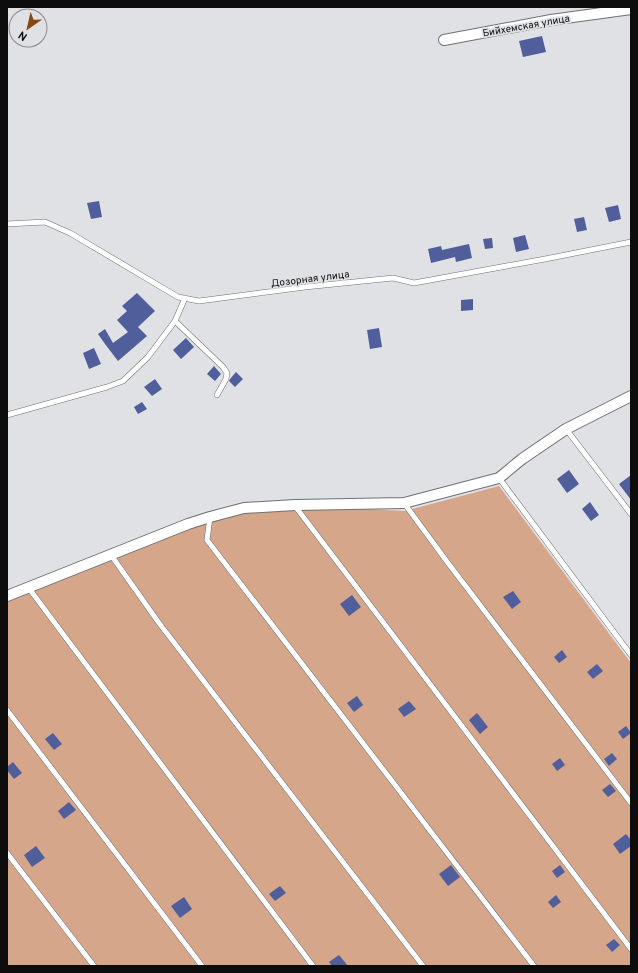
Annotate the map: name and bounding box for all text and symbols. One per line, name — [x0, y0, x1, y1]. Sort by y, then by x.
north arrow — [8, 8, 48, 48]
street label: Бийхемская улица — [482, 12, 571, 41]
text: N — [16, 27, 30, 43]
street label: Дозорная улица — [270, 268, 350, 291]

